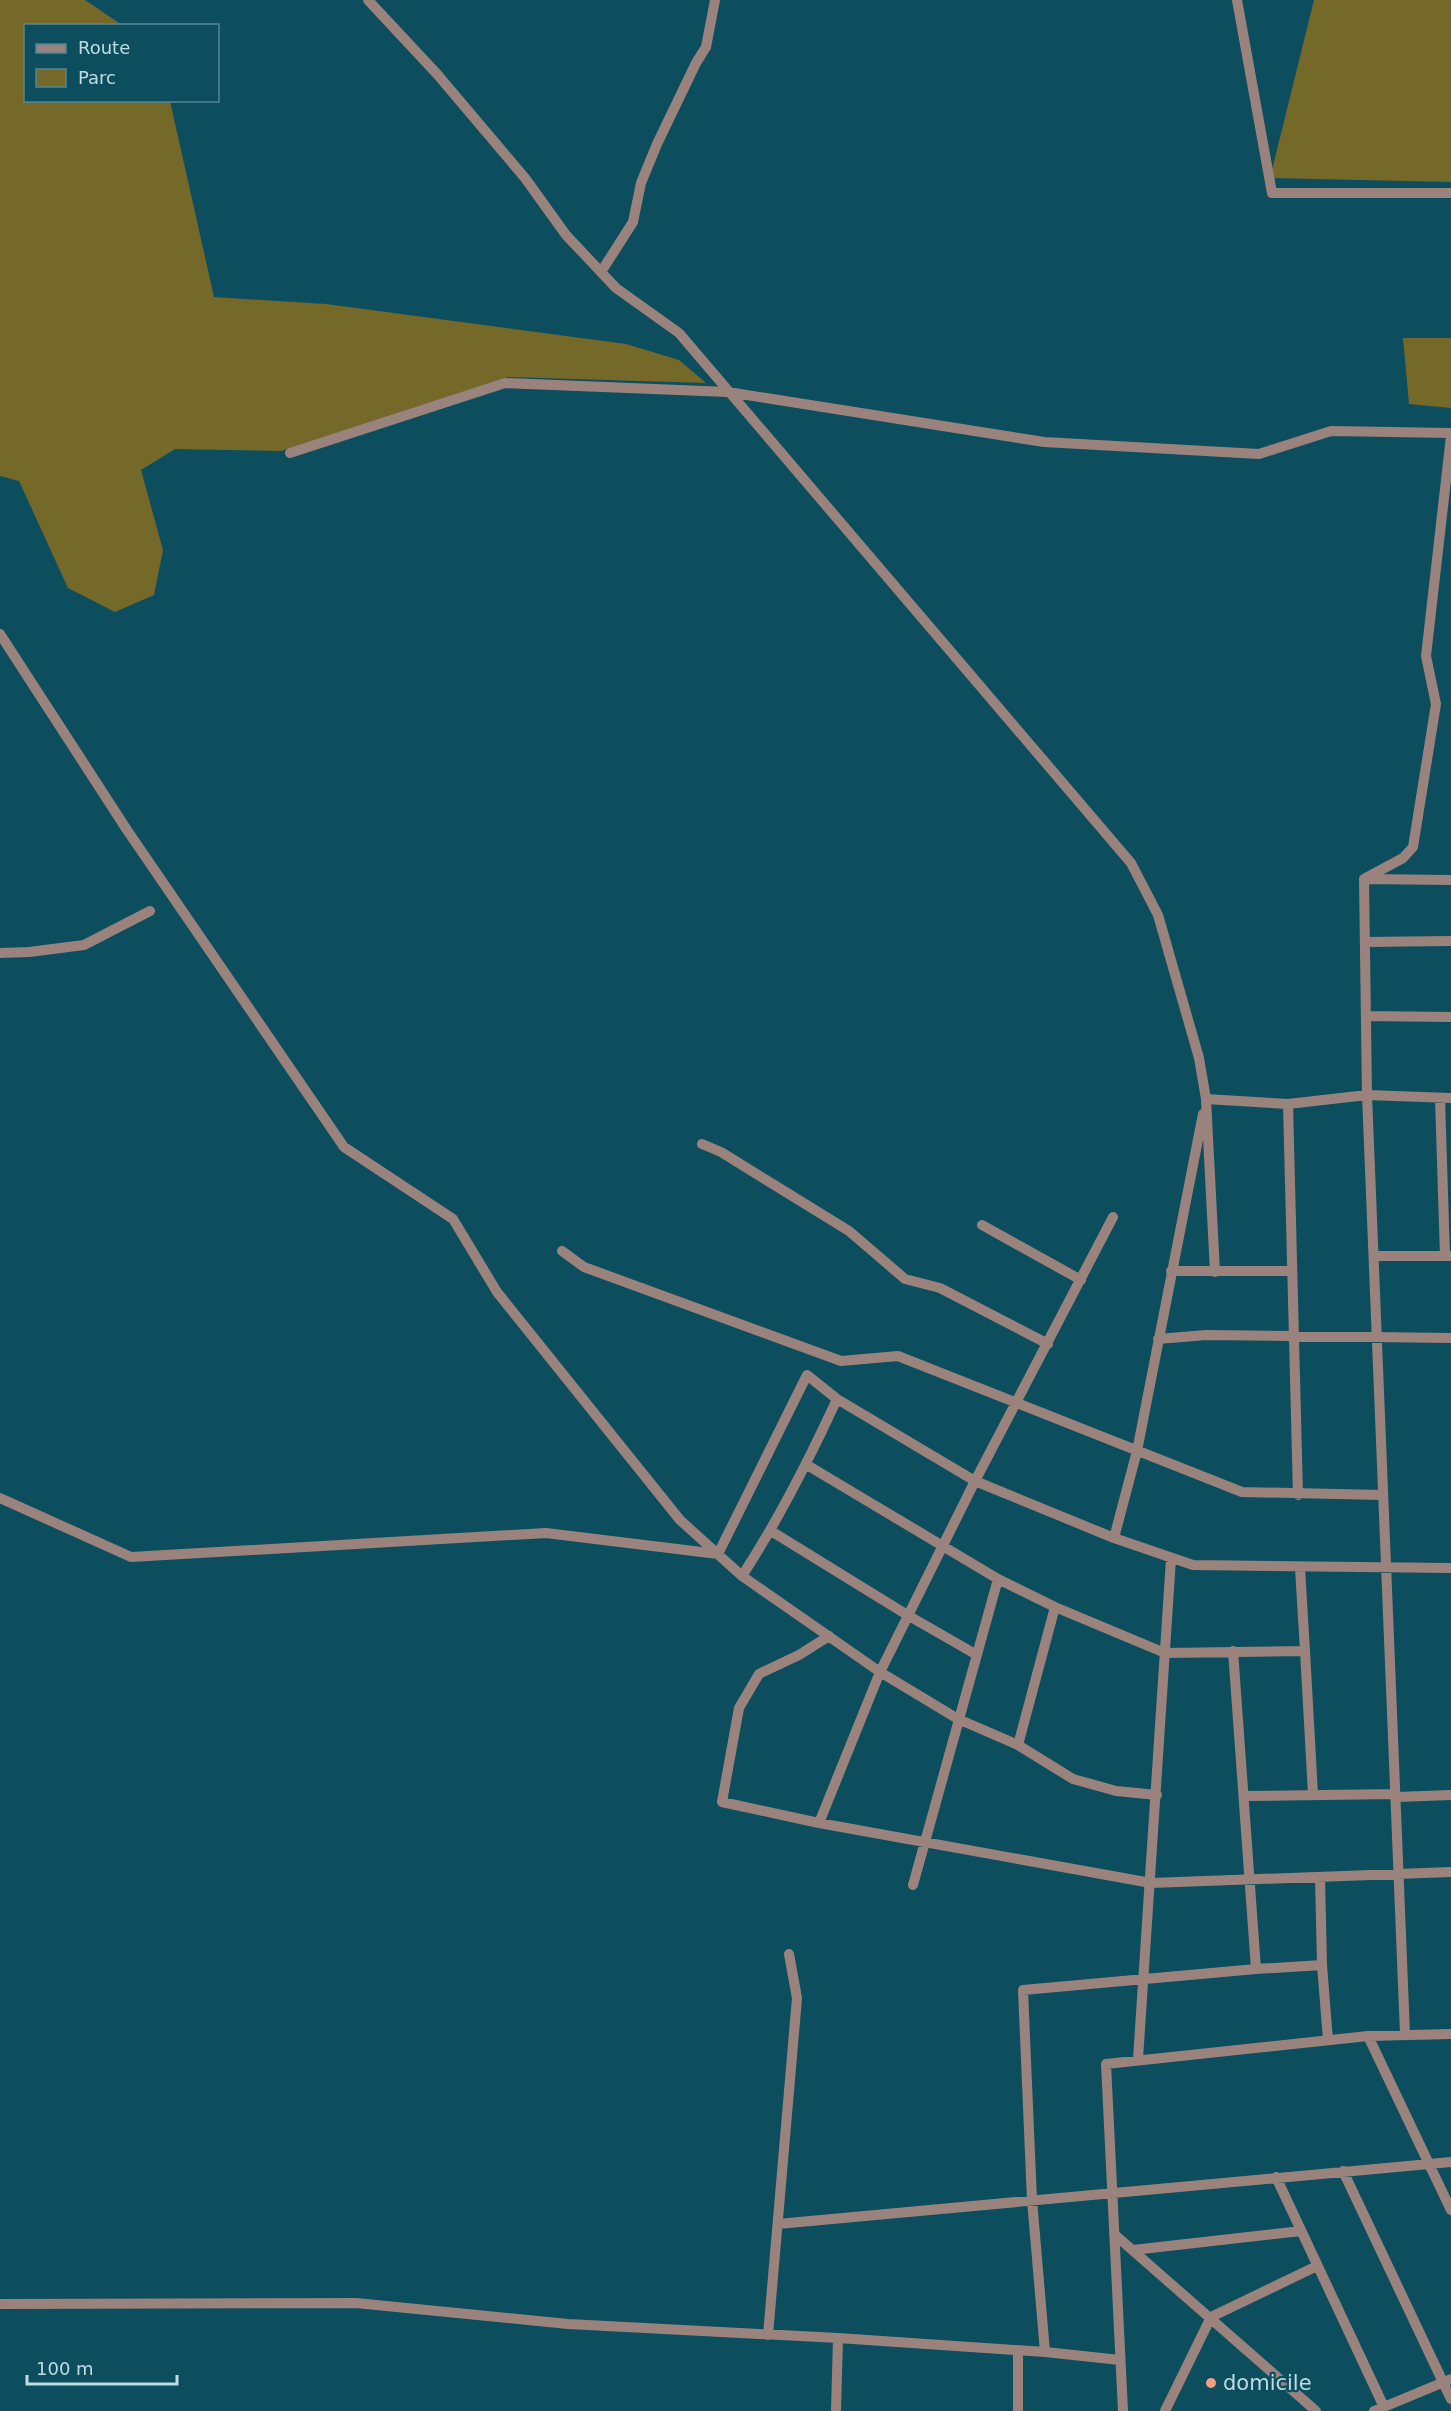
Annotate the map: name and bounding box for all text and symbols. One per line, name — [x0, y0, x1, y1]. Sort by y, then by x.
legend — [24, 24, 219, 102]
text: Route — [78, 37, 130, 58]
text: Parc — [78, 67, 116, 88]
scale bar — [27, 2348, 177, 2386]
text: 100 m — [36, 2358, 94, 2379]
place label: domicile — [1223, 2371, 1312, 2395]
marker: domicile — [1204, 2376, 1218, 2390]

